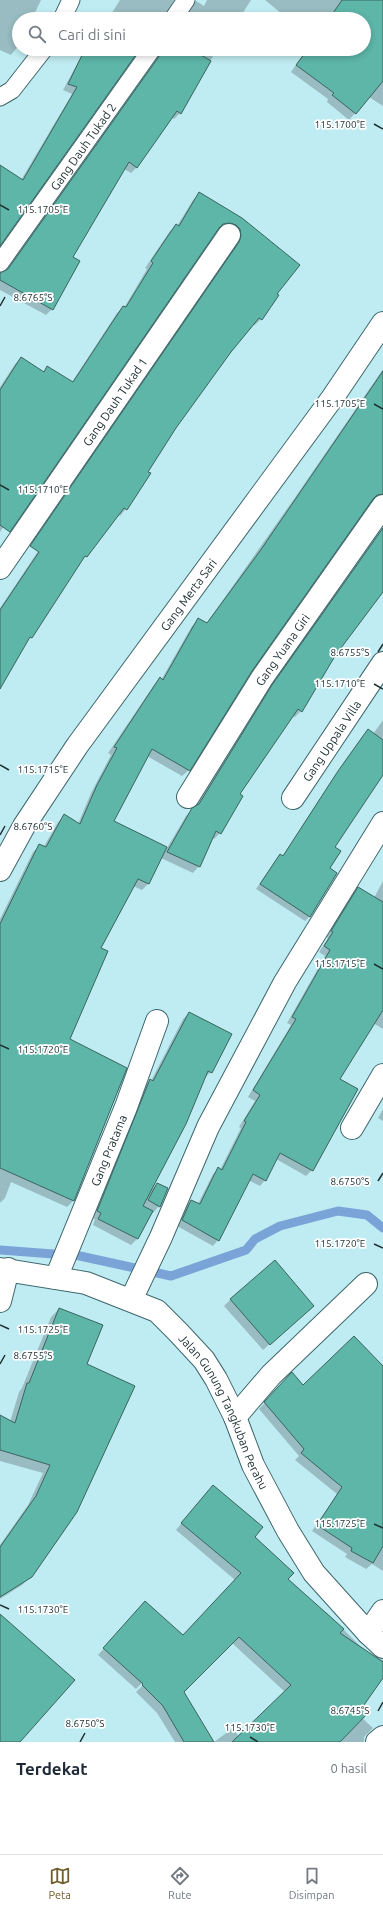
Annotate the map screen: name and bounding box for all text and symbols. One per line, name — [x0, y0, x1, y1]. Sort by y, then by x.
search box — [12, 12, 371, 56]
icon: search — [26, 23, 48, 45]
text: Cari di sini — [58, 26, 126, 43]
street label: Gang Dauh Tukad 2 — [47, 100, 118, 192]
text: 115.1700°E — [315, 119, 366, 130]
text: 115.1705°E — [18, 204, 69, 215]
text: 8.6765°S — [13, 292, 53, 303]
street label: Gang Dauh Tukad 1 — [80, 355, 149, 448]
text: 115.1705°E — [315, 398, 366, 409]
text: 115.1710°E — [18, 484, 69, 495]
street label: Gang Merta Sari — [158, 556, 219, 633]
street label: Gang Yuana Giri — [253, 611, 312, 688]
text: 8.6755°S — [330, 647, 370, 658]
text: 115.1710°E — [315, 678, 366, 689]
street label: Gang Uppala Villa — [300, 698, 363, 784]
text: 115.1715°E — [18, 764, 69, 775]
text: 8.6760°S — [13, 821, 53, 832]
text: 115.1715°E — [315, 958, 366, 969]
text: 115.1720°E — [18, 1044, 69, 1055]
street label: Gang Pratama — [88, 1113, 129, 1188]
text: 8.6750°S — [330, 1176, 370, 1187]
text: 115.1720°E — [315, 1238, 366, 1249]
text: 115.1725°E — [18, 1324, 69, 1335]
street label: Jalan Gunung Tangkuban Perahu — [177, 1331, 271, 1491]
text: 8.6755°S — [13, 1350, 53, 1361]
text: 115.1725°E — [315, 1518, 366, 1529]
text: 115.1730°E — [18, 1604, 69, 1615]
text: 8.6745°S — [330, 1705, 370, 1716]
text: 8.6750°S — [65, 1718, 105, 1729]
text: 115.1730°E — [225, 1722, 276, 1733]
text: Terdekat — [16, 1759, 88, 1778]
text: 0 hasil — [330, 1761, 367, 1775]
tab: Peta — [49, 1865, 71, 1901]
tab: Rute — [168, 1865, 192, 1901]
tab: Disimpan — [289, 1865, 334, 1901]

